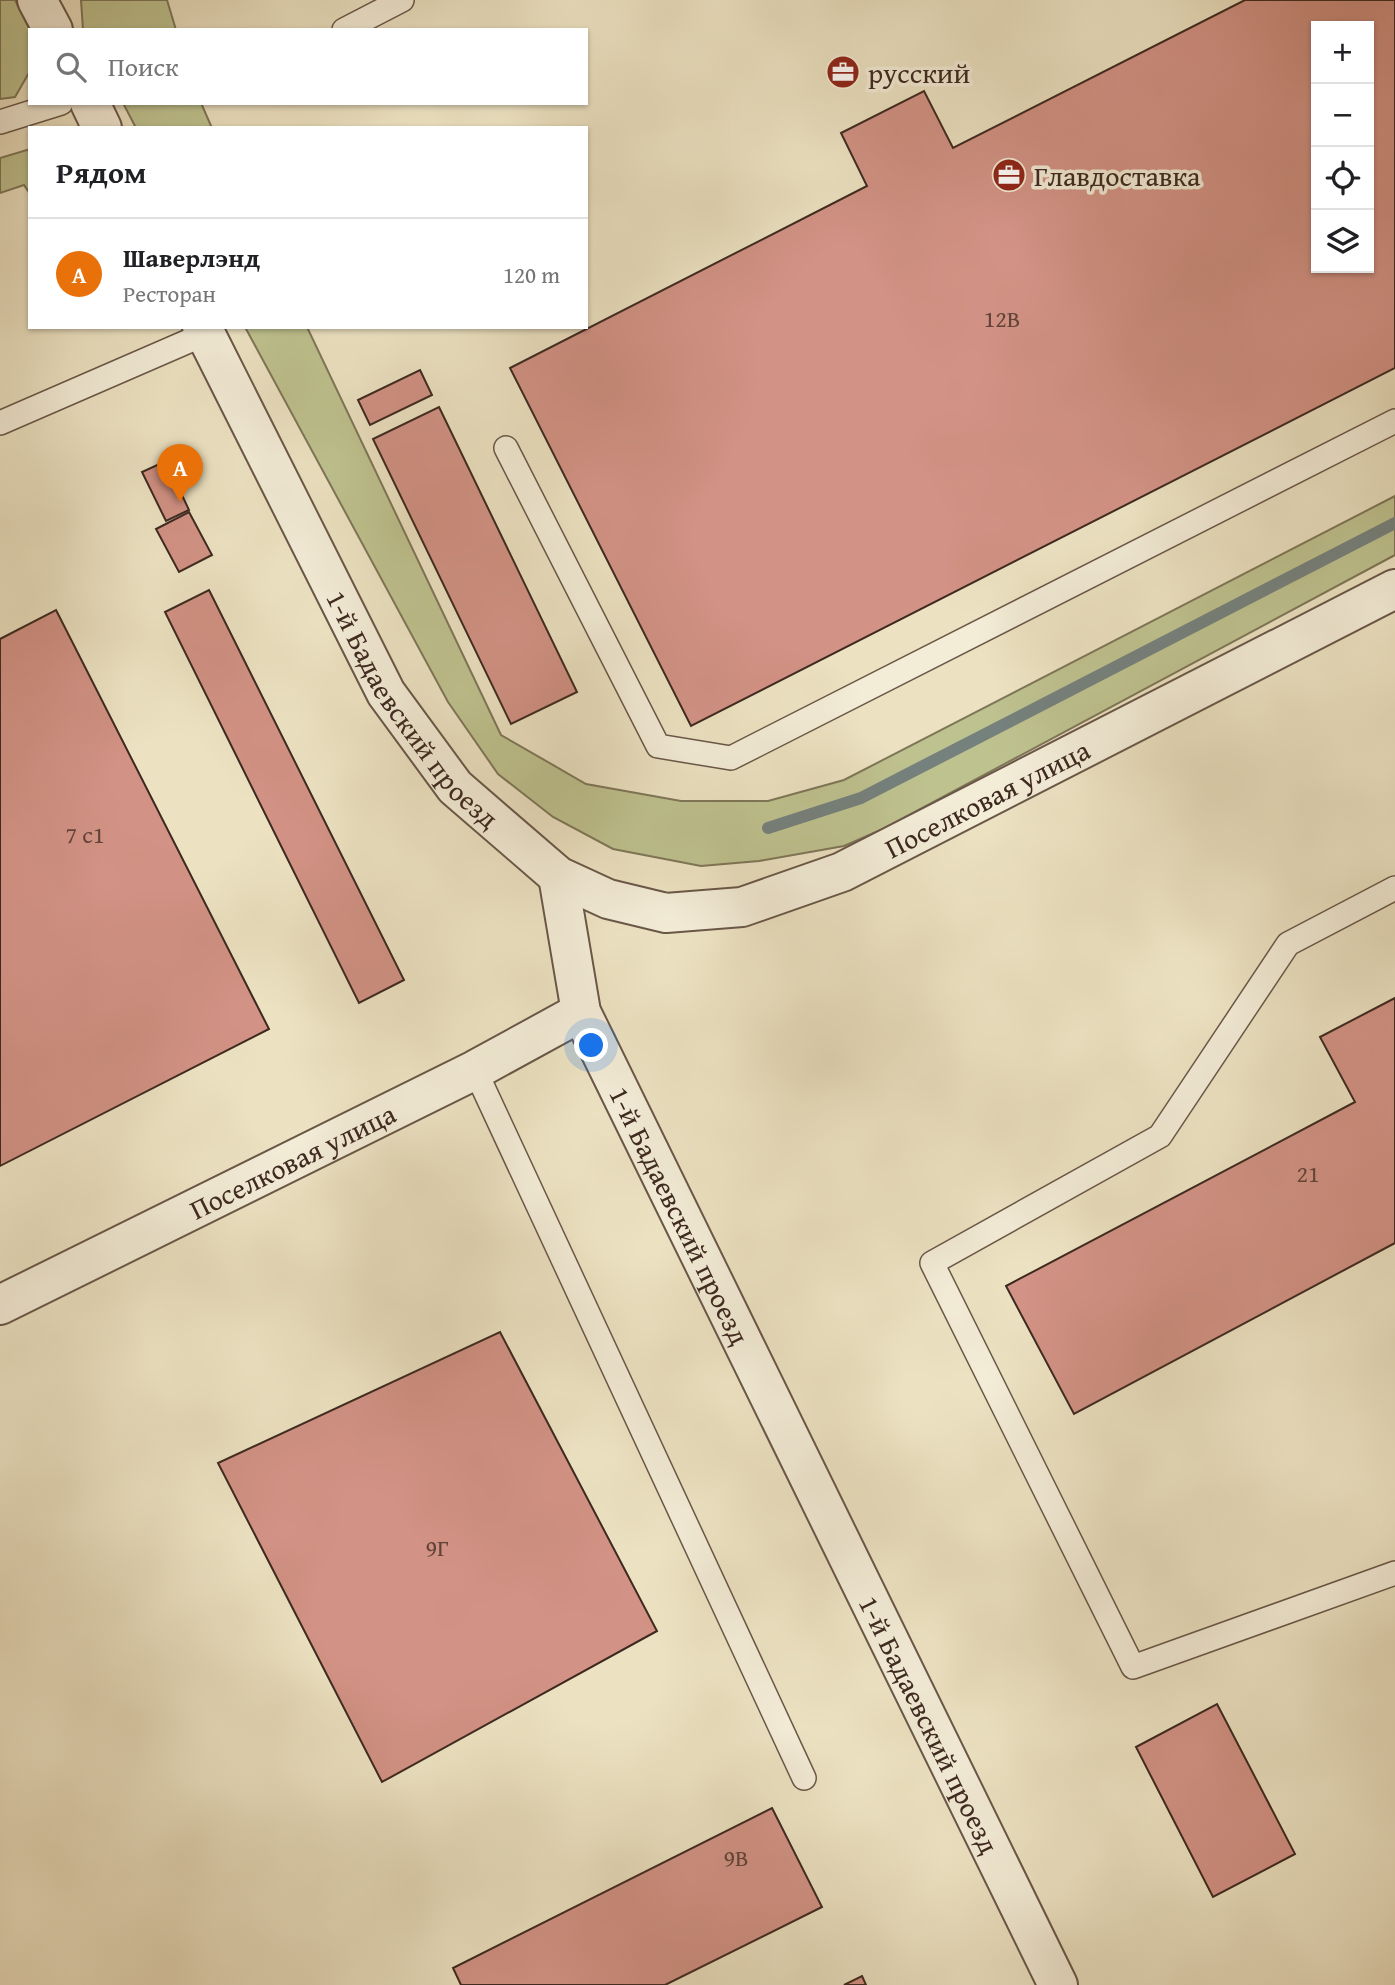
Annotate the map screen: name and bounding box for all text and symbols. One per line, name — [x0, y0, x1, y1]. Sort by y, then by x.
map controls — [1311, 21, 1374, 273]
button: + — [1311, 21, 1374, 84]
search box — [28, 28, 588, 105]
text: Поиск — [108, 47, 179, 86]
icon: search — [52, 48, 90, 86]
place label: русский — [868, 52, 970, 93]
office icon: русский — [824, 53, 862, 91]
button: − — [1311, 84, 1374, 147]
button: locate — [1311, 147, 1374, 210]
text: Рядом — [56, 150, 147, 194]
place label: Главдоставка — [1034, 155, 1201, 196]
office icon: Главдоставка — [990, 156, 1028, 194]
button: layers — [1311, 210, 1374, 273]
text: Шаверлэнд — [123, 238, 260, 277]
text: A — [72, 258, 86, 291]
text: 120 m — [503, 258, 560, 291]
text: Ресторан — [123, 277, 216, 310]
house number: 12В — [984, 301, 1020, 336]
pin: A — [157, 444, 203, 502]
street label: 1-й Бадаевский проезд — [317, 583, 509, 837]
street label: Поселковая улица — [877, 728, 1097, 867]
house number: 7 с1 — [65, 817, 105, 852]
your location — [574, 1028, 608, 1062]
street label: 1-й Бадаевский проезд — [600, 1079, 761, 1351]
street label: Поселковая улица — [182, 1092, 403, 1229]
house number: 21 — [1296, 1156, 1320, 1191]
house number: 9Г — [425, 1530, 449, 1565]
street label: 1-й Бадаевский проезд — [849, 1588, 1011, 1860]
house number: 9В — [723, 1840, 749, 1875]

